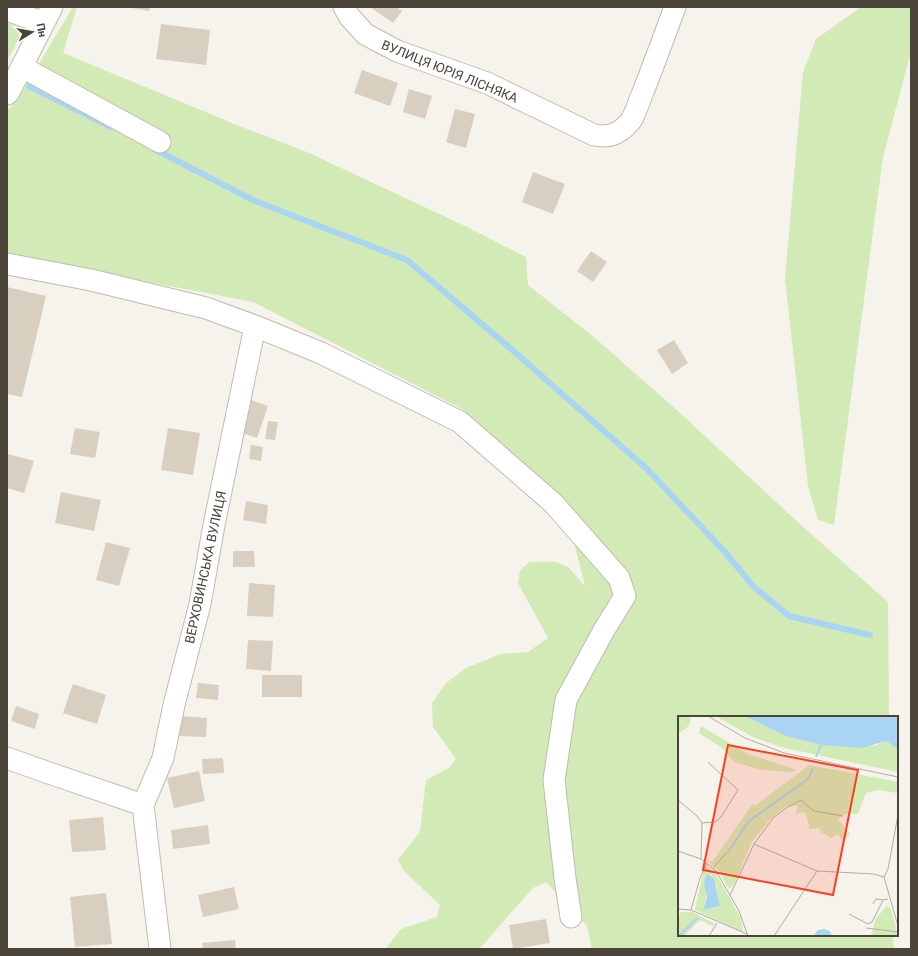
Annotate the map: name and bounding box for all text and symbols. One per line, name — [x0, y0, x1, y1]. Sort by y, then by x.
north arrow — [12, 12, 52, 52]
text: Пн — [34, 22, 49, 38]
street label: ВУЛИЦЯ ЮРІЯ ЛІСНЯКА — [379, 37, 521, 106]
street label: ВЕРХОВИНСЬКА ВУЛИЦЯ — [182, 489, 229, 645]
inset map — [678, 716, 898, 936]

